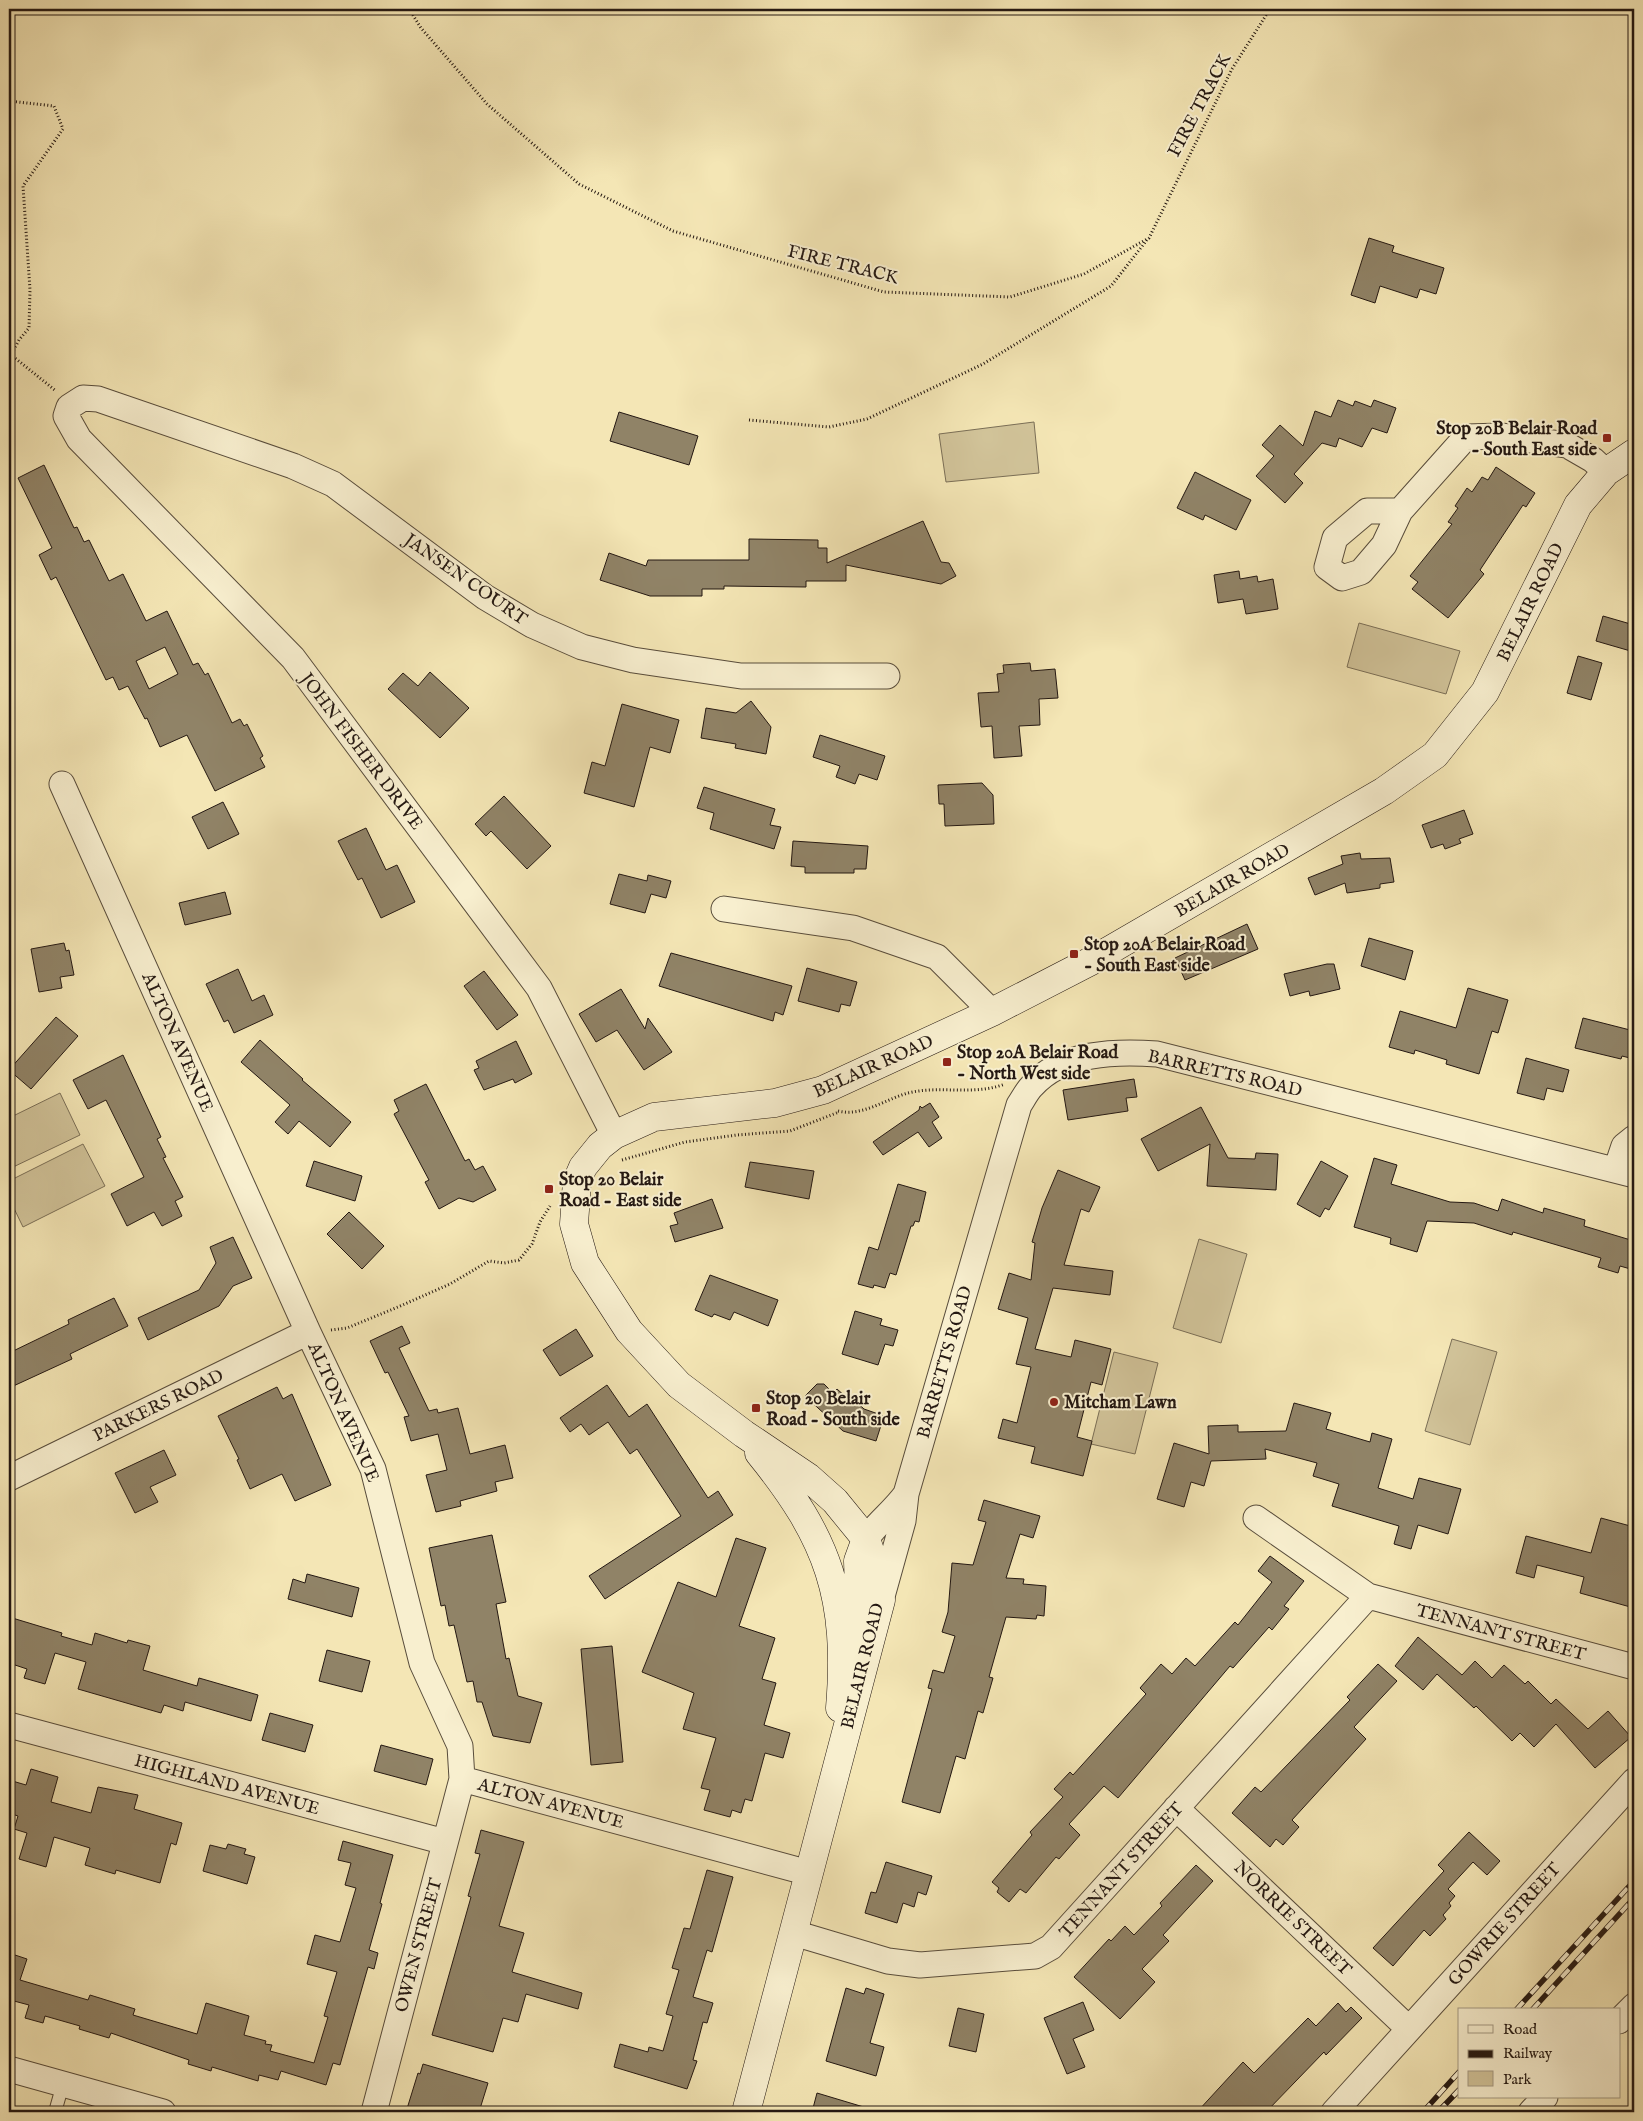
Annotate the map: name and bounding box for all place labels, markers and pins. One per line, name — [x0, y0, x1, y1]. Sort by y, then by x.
place label: Stop 20B Belair Road - South East side — [1436, 418, 1598, 462]
marker: Stop 20B Belair Road - South East side — [1601, 432, 1613, 444]
place label: Stop 20A Belair Road - South East side — [1084, 934, 1245, 978]
marker: Stop 20A Belair Road - South East side — [1068, 948, 1080, 960]
place label: Stop 20A Belair Road - North West side — [957, 1042, 1118, 1086]
marker: Stop 20A Belair Road - North West side — [941, 1056, 953, 1068]
place label: Stop 20 Belair Road - East side — [559, 1169, 682, 1213]
marker: Stop 20 Belair Road - East side — [543, 1183, 555, 1195]
place label: Stop 20 Belair Road - South side — [766, 1388, 900, 1432]
place label: Mitcham Lawn — [1064, 1392, 1177, 1415]
marker: Mitcham Lawn — [1048, 1396, 1060, 1408]
marker: Stop 20 Belair Road - South side — [750, 1402, 762, 1414]

